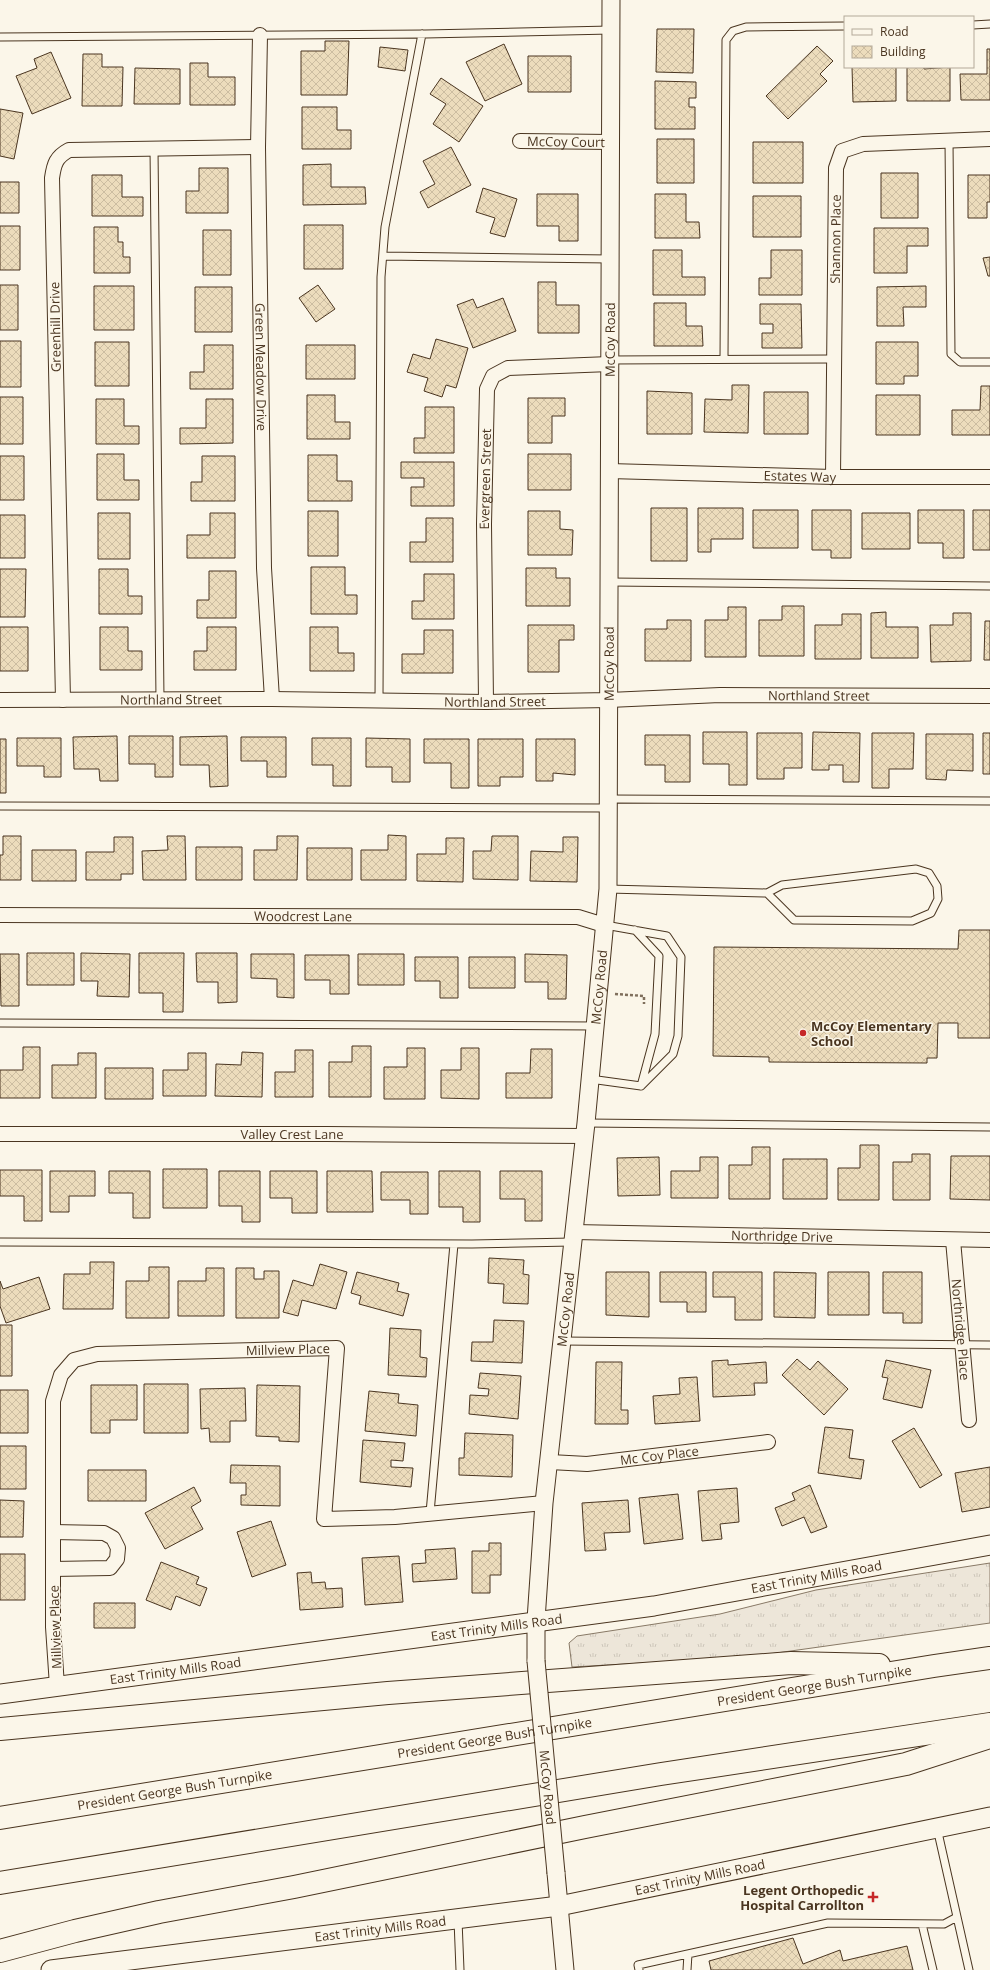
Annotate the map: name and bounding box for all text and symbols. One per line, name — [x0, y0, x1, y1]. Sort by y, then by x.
legend — [844, 16, 974, 68]
text: Road — [880, 23, 909, 40]
text: Building — [880, 43, 926, 60]
street label: McCoy Court — [527, 132, 605, 151]
street label: Shannon Place — [826, 194, 845, 284]
street label: Greenhill Drive — [45, 282, 65, 372]
street label: McCoy Road — [601, 302, 619, 377]
street label: Green Meadow Drive — [251, 303, 271, 431]
street label: Evergreen Street — [475, 428, 495, 530]
street label: Estates Way — [763, 466, 837, 486]
street label: McCoy Road — [600, 626, 618, 701]
street label: Northland Street — [768, 686, 870, 705]
street label: Northland Street — [120, 690, 222, 709]
street label: Northland Street — [444, 692, 546, 711]
street label: Woodcrest Lane — [254, 907, 352, 925]
street label: McCoy Road — [586, 949, 611, 1025]
place label: McCoy Elementary School — [811, 1017, 932, 1050]
marker: McCoy Elementary School — [798, 1028, 808, 1038]
street label: Valley Crest Lane — [240, 1125, 344, 1143]
street label: Northridge Drive — [731, 1226, 833, 1246]
street label: McCoy Road — [552, 1271, 578, 1348]
street label: Northridge Place — [947, 1278, 974, 1381]
street label: Millview Place — [246, 1339, 330, 1359]
street label: Mc Coy Place — [619, 1441, 700, 1469]
street label: East Trinity Mills Road — [750, 1556, 883, 1597]
street label: Millview Place — [45, 1585, 65, 1669]
street label: East Trinity Mills Road — [430, 1609, 563, 1645]
street label: East Trinity Mills Road — [109, 1653, 242, 1688]
street label: President George Bush Turnpike — [716, 1661, 913, 1710]
street label: President George Bush Turnpike — [396, 1713, 593, 1762]
street label: McCoy Road — [535, 1749, 560, 1826]
street label: President George Bush Turnpike — [76, 1765, 273, 1814]
street label: East Trinity Mills Road — [633, 1855, 767, 1899]
place label: Legent Orthopedic Hospital Carrollton — [740, 1881, 864, 1914]
marker: Legent Orthopedic Hospital Carrollton — [867, 1891, 879, 1903]
street label: East Trinity Mills Road — [314, 1911, 447, 1946]

